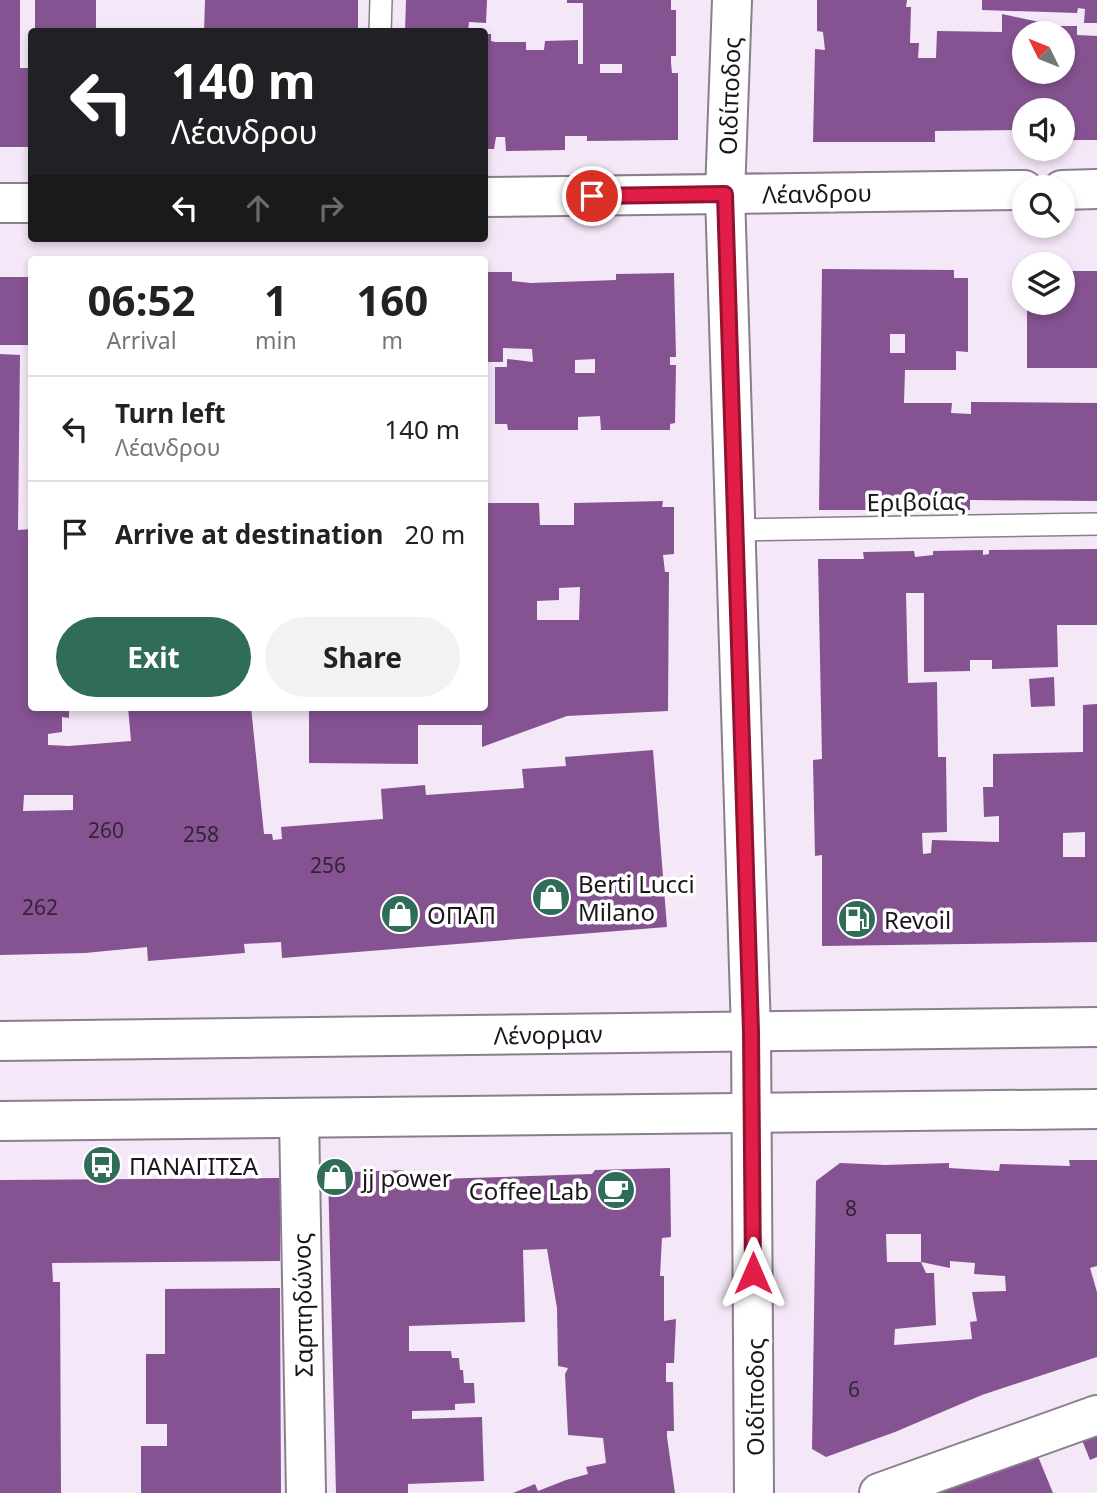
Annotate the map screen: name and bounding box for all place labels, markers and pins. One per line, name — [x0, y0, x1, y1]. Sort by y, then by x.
pin — [562, 166, 622, 226]
place label: Berti Lucci Milano — [578, 867, 695, 928]
shop icon: Berti Lucci Milano — [530, 876, 572, 918]
shop icon: ΟΠΑΠ — [379, 893, 421, 935]
place label: ΟΠΑΠ — [427, 898, 496, 931]
fuel station icon: Revoil — [836, 898, 878, 940]
place label: Revoil — [884, 903, 951, 936]
bus stop icon: ΠΑΝΑΓΙΤΣΑ — [81, 1144, 123, 1186]
place label: ΠΑΝΑΓΙΤΣΑ — [129, 1149, 259, 1182]
shop icon: jj power — [314, 1156, 356, 1198]
place label: jj power — [360, 1161, 452, 1194]
cafe icon: Coffee Lab — [595, 1169, 637, 1211]
place label: Coffee Lab — [469, 1174, 589, 1207]

